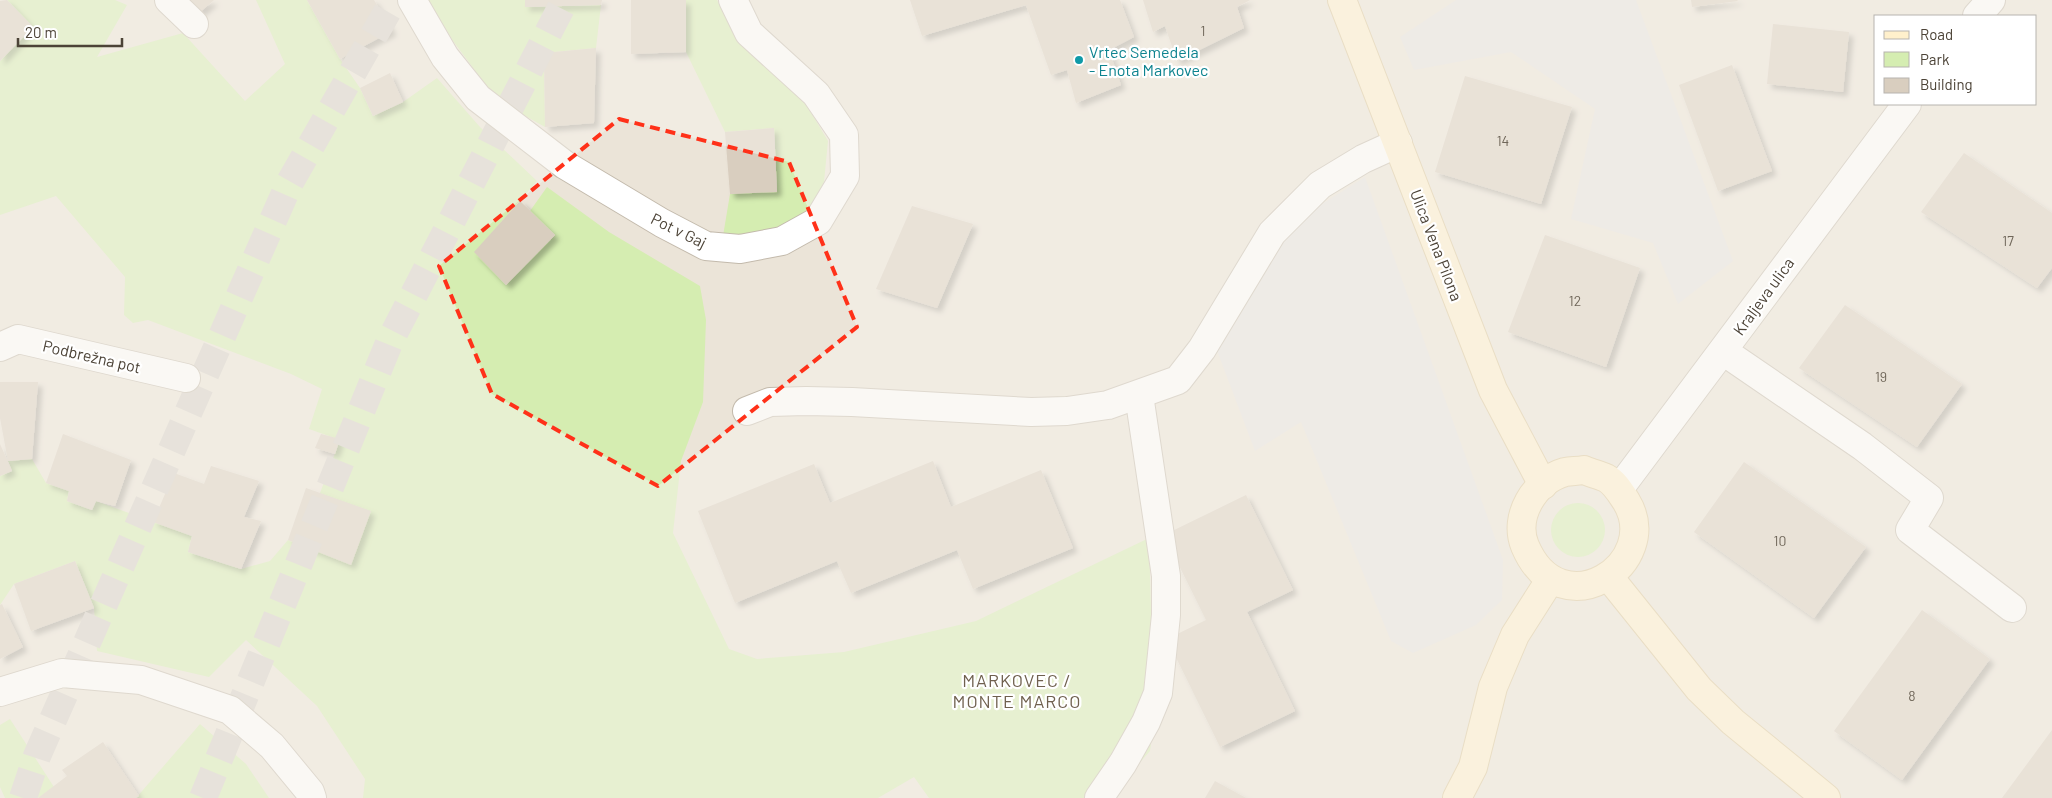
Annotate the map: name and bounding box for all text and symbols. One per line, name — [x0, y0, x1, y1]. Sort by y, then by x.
scale bar — [18, 15, 121, 47]
legend — [1874, 15, 2037, 105]
house number: 1 — [1201, 22, 1205, 39]
text: 20 m — [25, 23, 57, 41]
text: Road — [1920, 25, 1953, 43]
place label: Vrtec Semedela - Enota Markovec — [1089, 42, 1208, 79]
text: Park — [1920, 50, 1950, 68]
marker: Vrtec Semedela - Enota Markovec — [1073, 54, 1085, 66]
text: Building — [1920, 75, 1973, 93]
house number: 14 — [1497, 132, 1509, 149]
street label: Ulica Vena Pilona — [1407, 187, 1467, 303]
street label: Pot v Gaj — [648, 208, 710, 252]
house number: 17 — [2002, 232, 2014, 249]
street label: Kraljeva ulica — [1728, 253, 1798, 339]
house number: 12 — [1569, 292, 1581, 309]
street label: Podbrežna pot — [41, 336, 143, 376]
house number: 19 — [1875, 368, 1887, 385]
house number: 10 — [1774, 532, 1786, 549]
district label: MARKOVEC / MONTE MARCO — [953, 669, 1081, 712]
house number: 8 — [1908, 687, 1916, 704]

